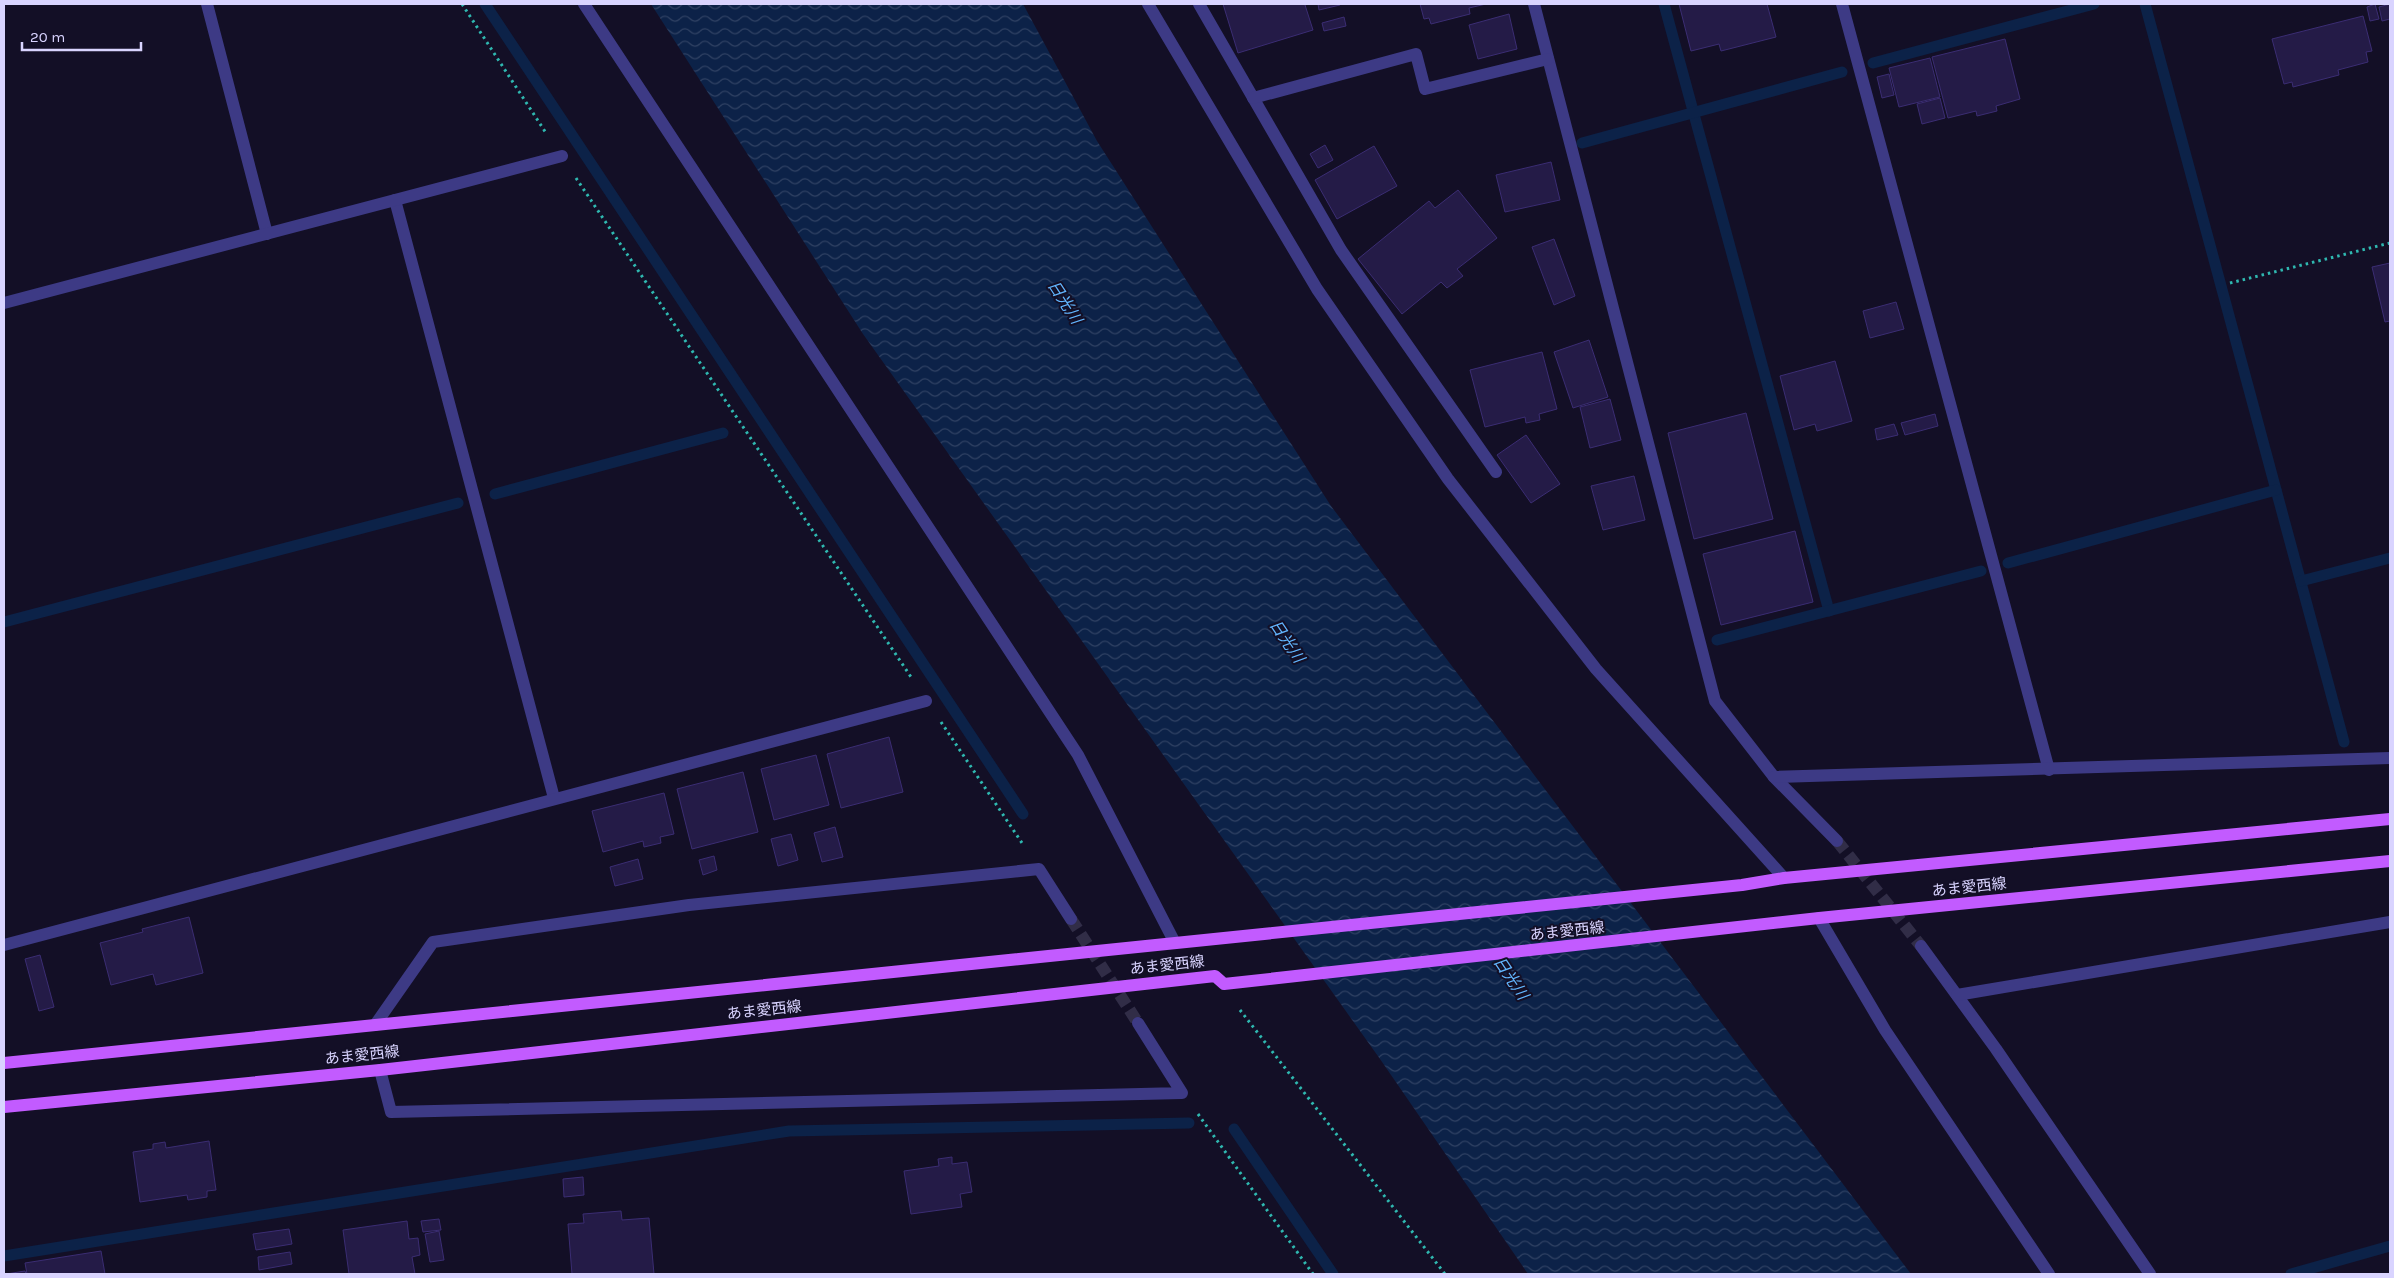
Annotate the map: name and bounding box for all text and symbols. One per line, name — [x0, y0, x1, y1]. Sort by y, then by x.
scale bar — [22, 20, 141, 52]
text: 20 m — [30, 28, 65, 46]
water label: 日光川 — [1044, 277, 1087, 329]
water label: 日光川 — [1266, 616, 1309, 668]
street label: あま愛西線 — [1931, 874, 2007, 900]
street label: あま愛西線 — [1529, 918, 1605, 944]
street label: あま愛西線 — [1129, 952, 1205, 978]
water label: 日光川 — [1490, 953, 1533, 1005]
street label: あま愛西線 — [726, 997, 802, 1023]
street label: あま愛西線 — [324, 1042, 400, 1068]

